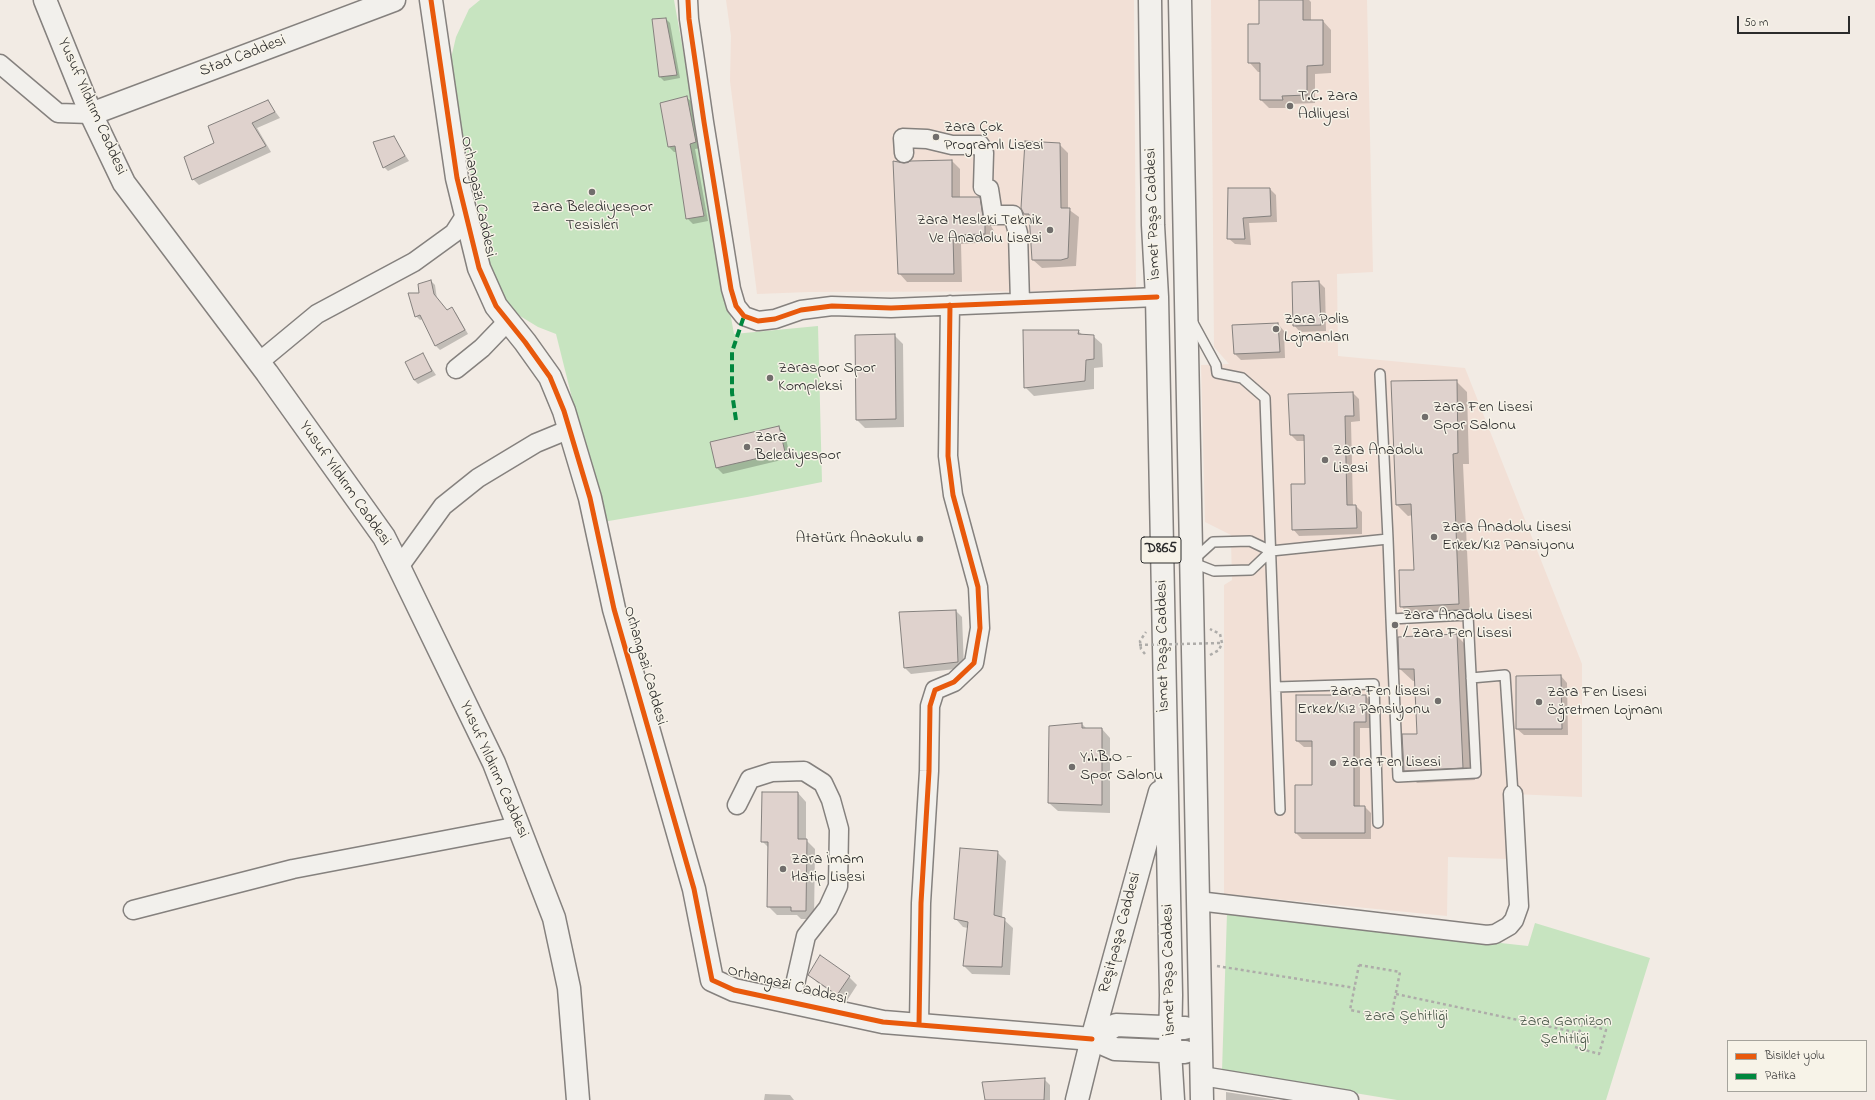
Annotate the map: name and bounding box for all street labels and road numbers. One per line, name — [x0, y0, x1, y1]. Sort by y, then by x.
street label: Stad Caddesi — [197, 32, 289, 82]
street label: Yusuf Yıldırım Caddesi — [52, 36, 130, 178]
street label: Orhangazi Caddesi — [455, 135, 499, 259]
street label: İsmet Paşa Caddesi — [1142, 148, 1166, 280]
street label: Yusuf Yıldırım Caddesi — [294, 418, 394, 550]
road number: D865 — [1141, 537, 1181, 563]
street label: İsmet Paşa Caddesi — [1153, 580, 1175, 712]
street label: Orhangazi Caddesi — [618, 604, 670, 728]
street label: Yusuf Yıldırım Caddesi — [454, 699, 532, 841]
street label: Reşitpaşa Caddesi — [1096, 871, 1146, 995]
street label: İsmet Paşa Caddesi — [1159, 904, 1181, 1036]
street label: Orhangazi Caddesi — [725, 962, 849, 1010]

